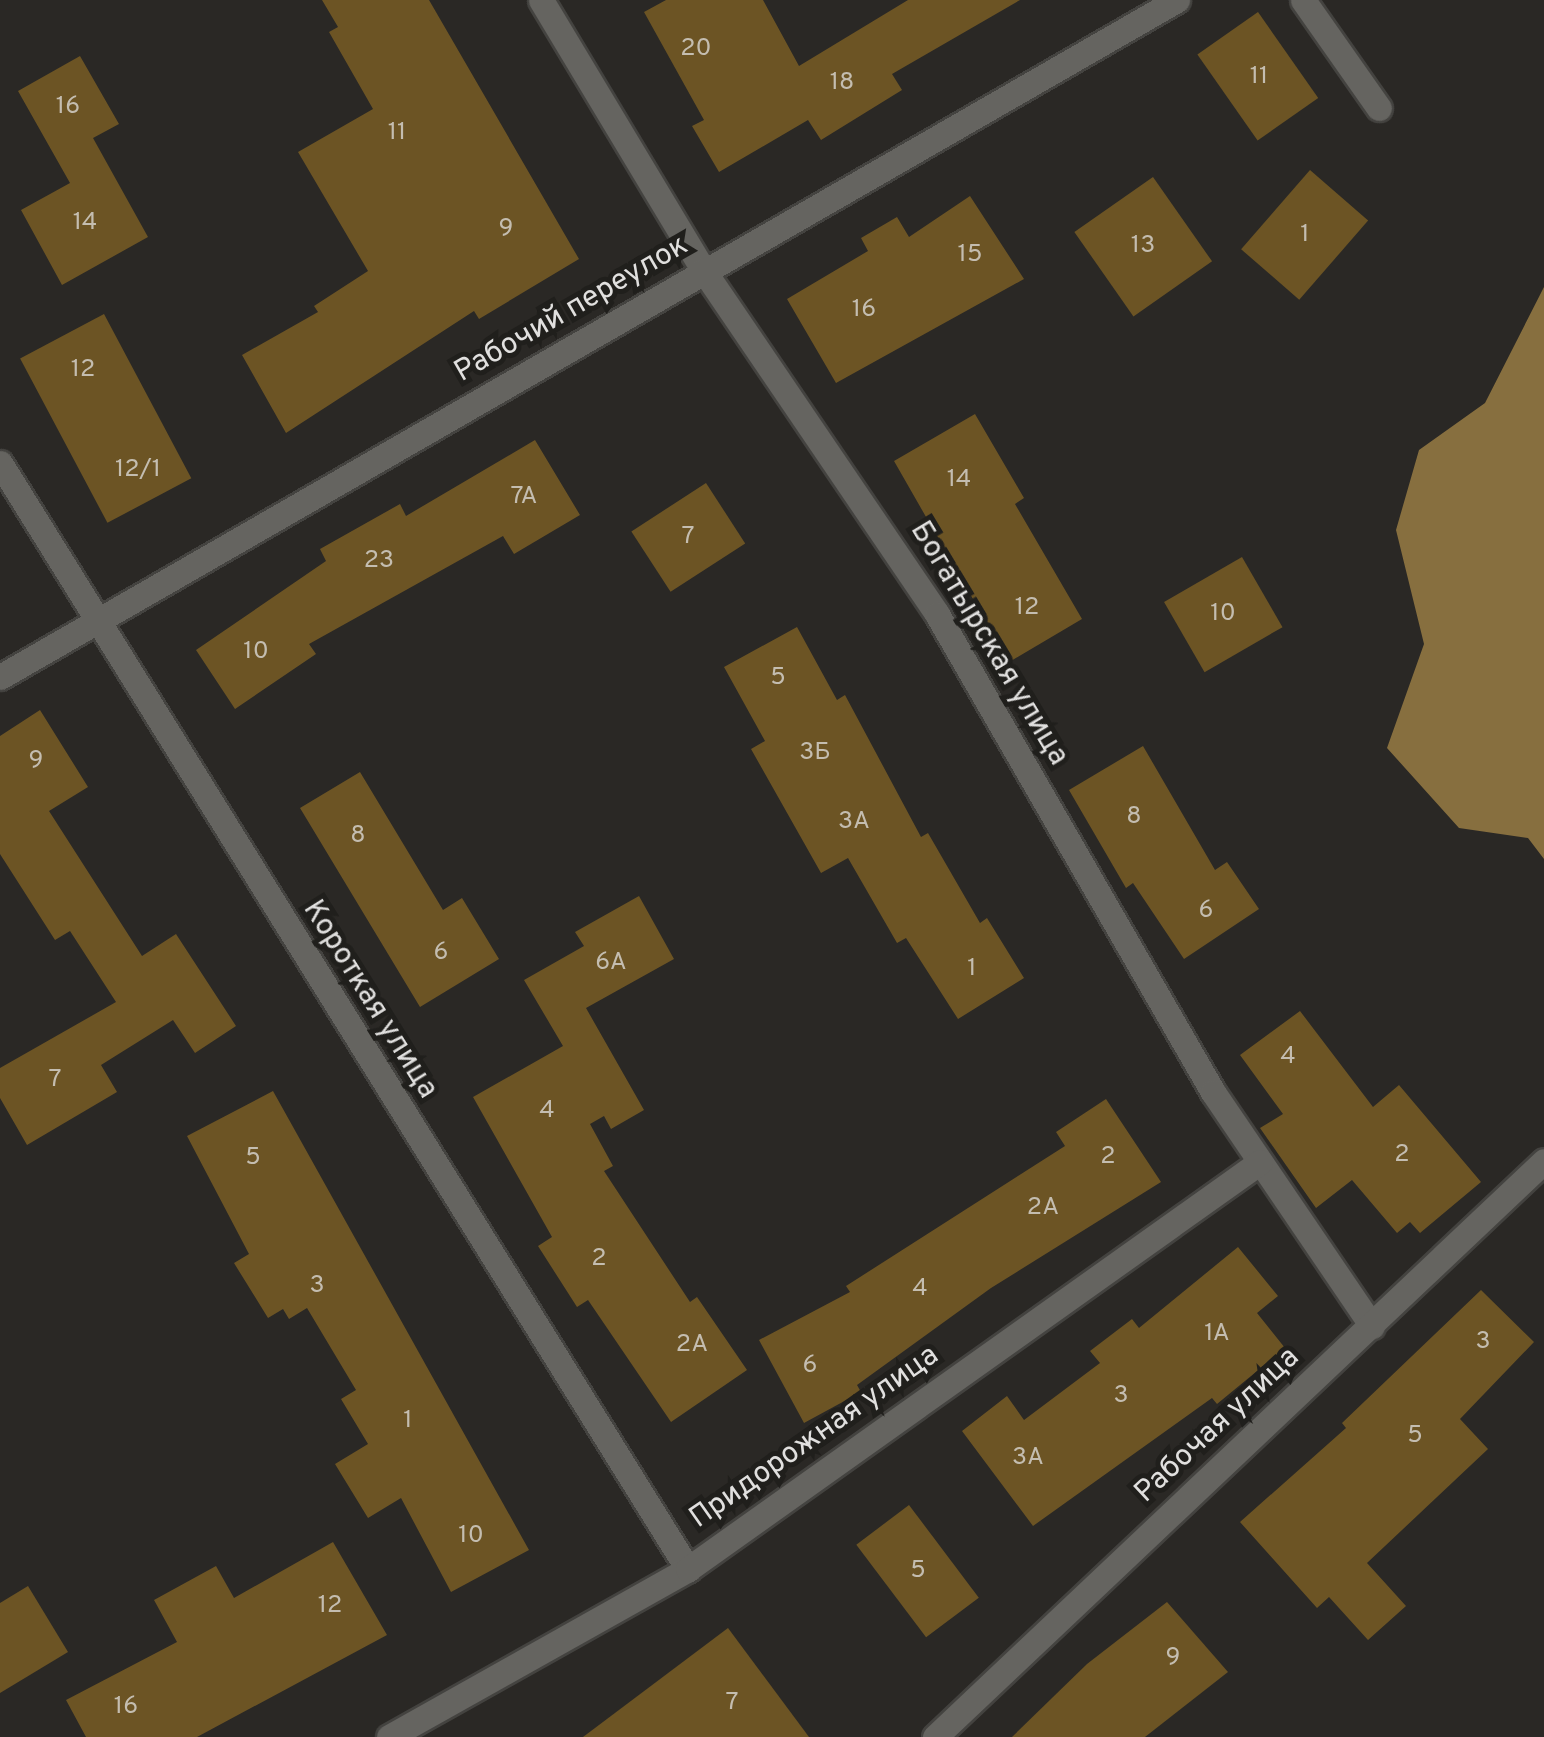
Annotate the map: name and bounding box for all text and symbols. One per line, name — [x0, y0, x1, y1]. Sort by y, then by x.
house number: 20 — [680, 34, 712, 64]
house number: 11 — [1250, 62, 1268, 92]
house number: 18 — [830, 68, 854, 98]
house number: 16 — [56, 92, 80, 122]
house number: 11 — [388, 118, 406, 148]
house number: 14 — [73, 208, 97, 238]
house number: 9 — [499, 214, 513, 244]
house number: 1 — [1300, 220, 1310, 250]
street label: Рабочий переулок — [449, 229, 695, 391]
house number: 13 — [1131, 231, 1155, 261]
house number: 15 — [958, 240, 982, 270]
house number: 16 — [852, 295, 876, 325]
house number: 12 — [71, 355, 95, 385]
house number: 12/1 — [115, 455, 161, 485]
house number: 14 — [947, 465, 971, 495]
house number: 7А — [510, 482, 538, 512]
street label: Богатырская улица — [901, 515, 1075, 773]
house number: 7 — [681, 522, 695, 552]
house number: 23 — [364, 546, 394, 576]
house number: 12 — [1015, 593, 1039, 623]
house number: 10 — [1210, 599, 1236, 629]
house number: 10 — [243, 637, 269, 667]
house number: 5 — [770, 663, 786, 693]
house number: 3Б — [799, 738, 831, 768]
house number: 9 — [29, 746, 43, 776]
house number: 8 — [1126, 802, 1142, 832]
house number: 3А — [838, 807, 870, 837]
house number: 8 — [350, 821, 366, 851]
street label: Короткая улица — [294, 894, 444, 1106]
house number: 6 — [1199, 896, 1213, 926]
house number: 6 — [434, 938, 448, 968]
house number: 6А — [595, 948, 627, 978]
house number: 1 — [967, 954, 977, 984]
house number: 4 — [1280, 1042, 1296, 1072]
house number: 7 — [48, 1065, 62, 1095]
house number: 4 — [539, 1096, 555, 1126]
house number: 2 — [1394, 1140, 1410, 1170]
house number: 2 — [1100, 1142, 1116, 1172]
house number: 5 — [245, 1143, 261, 1173]
house number: 2А — [1027, 1193, 1059, 1223]
house number: 2 — [591, 1244, 607, 1274]
house number: 3 — [309, 1271, 325, 1301]
house number: 4 — [912, 1274, 928, 1304]
house number: 1А — [1204, 1319, 1230, 1349]
house number: 3 — [1475, 1327, 1491, 1357]
house number: 2А — [676, 1330, 708, 1360]
street label: Придорожная улица — [684, 1338, 946, 1538]
street label: Рабочая улица — [1128, 1341, 1308, 1511]
house number: 6 — [803, 1351, 817, 1381]
house number: 3 — [1113, 1381, 1129, 1411]
house number: 1 — [403, 1406, 413, 1436]
house number: 5 — [1407, 1421, 1423, 1451]
house number: 3А — [1012, 1443, 1044, 1473]
house number: 10 — [458, 1521, 484, 1551]
house number: 5 — [910, 1556, 926, 1586]
house number: 12 — [318, 1591, 342, 1621]
house number: 9 — [1166, 1643, 1180, 1673]
house number: 7 — [725, 1688, 739, 1718]
house number: 16 — [114, 1692, 138, 1722]

